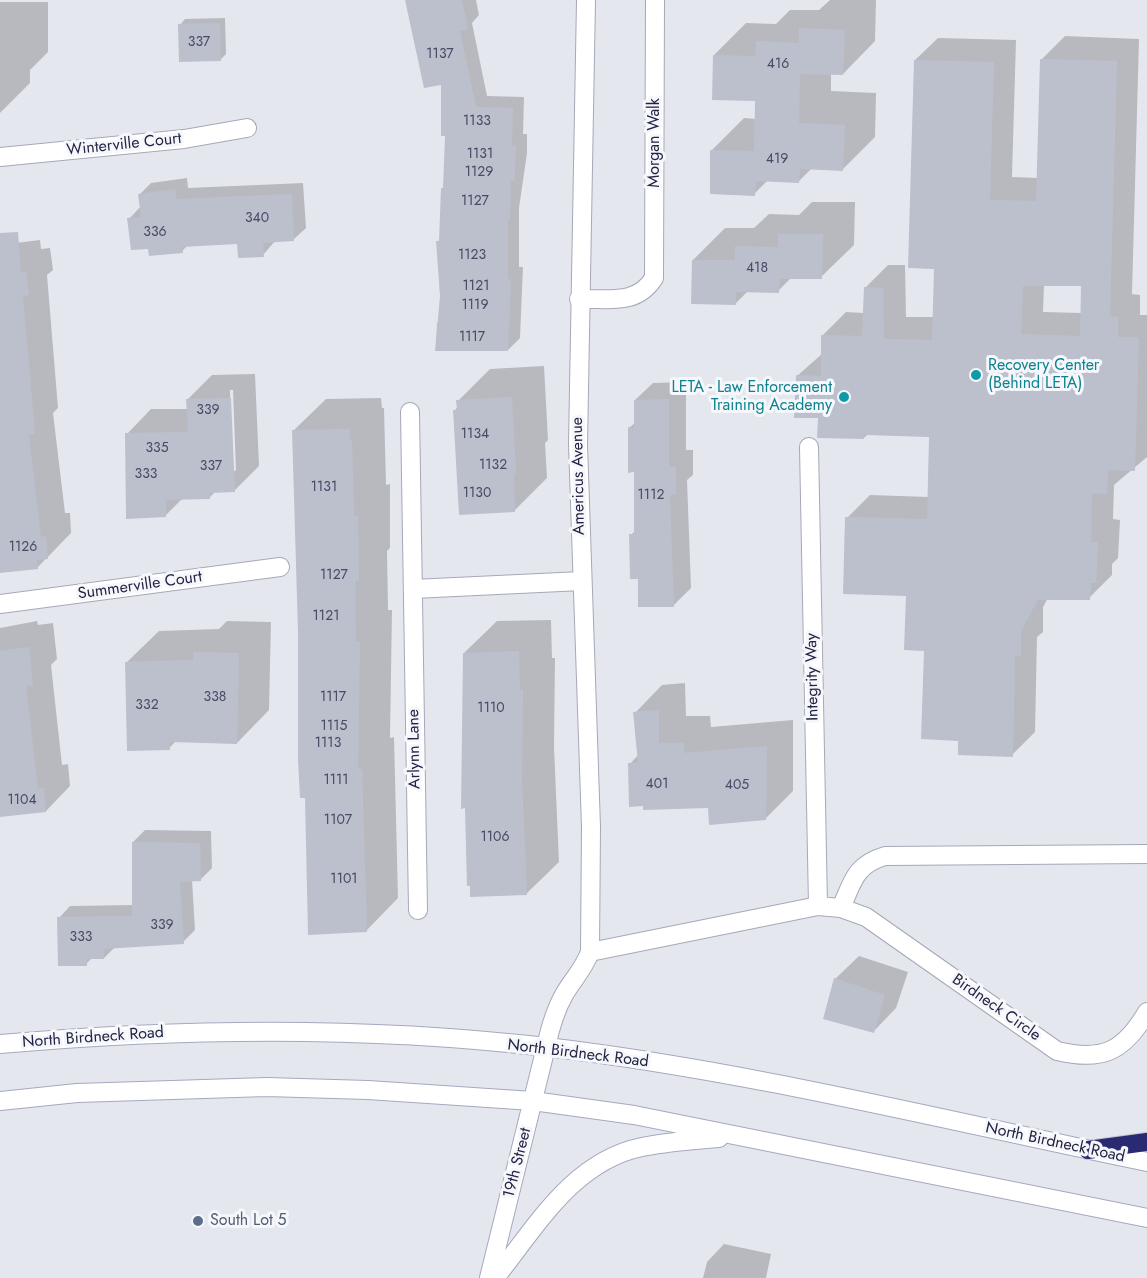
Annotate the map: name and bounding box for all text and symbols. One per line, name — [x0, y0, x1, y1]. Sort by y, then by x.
house number: 337 — [188, 35, 210, 51]
house number: 1137 — [426, 47, 454, 63]
house number: 416 — [767, 57, 789, 73]
street label: Morgan Walk — [645, 98, 665, 188]
house number: 1133 — [463, 114, 491, 130]
street label: Winterville Court — [66, 129, 182, 161]
house number: 1131 — [467, 147, 493, 163]
house number: 419 — [766, 152, 788, 168]
house number: 1129 — [465, 165, 493, 181]
house number: 1127 — [461, 194, 489, 210]
house number: 340 — [245, 211, 269, 227]
house number: 336 — [143, 225, 167, 241]
house number: 1123 — [458, 248, 486, 264]
house number: 418 — [746, 261, 768, 277]
house number: 1121 — [463, 279, 489, 295]
house number: 1119 — [462, 298, 488, 314]
house number: 1117 — [459, 330, 485, 346]
place label: Recovery Center (Behind LETA) — [988, 356, 1099, 394]
marker: Recovery Center (Behind LETA) — [969, 368, 983, 382]
place label: LETA - Law Enforcement Training Academy — [672, 378, 832, 416]
marker: LETA - Law Enforcement Training Academy — [837, 390, 851, 404]
house number: 339 — [196, 403, 220, 419]
street label: Americus Avenue — [568, 417, 590, 535]
house number: 1134 — [461, 427, 489, 443]
house number: 335 — [145, 441, 169, 457]
house number: 1132 — [479, 458, 507, 474]
house number: 337 — [200, 459, 222, 475]
house number: 333 — [135, 467, 157, 483]
house number: 1131 — [311, 480, 337, 496]
house number: 1130 — [463, 486, 491, 502]
house number: 1112 — [638, 488, 664, 504]
house number: 1126 — [9, 540, 37, 556]
street label: Summerville Court — [77, 568, 203, 604]
house number: 1127 — [320, 568, 348, 584]
house number: 1121 — [313, 609, 339, 625]
street label: Integrity Way — [803, 633, 823, 721]
house number: 338 — [204, 690, 226, 706]
house number: 1117 — [320, 690, 346, 706]
house number: 332 — [135, 698, 159, 714]
house number: 1110 — [477, 701, 505, 717]
street label: Arlynn Lane — [405, 709, 425, 789]
house number: 1115 — [321, 719, 347, 735]
house number: 1113 — [315, 736, 341, 752]
house number: 1111 — [323, 773, 349, 789]
house number: 401 — [646, 777, 668, 793]
house number: 405 — [725, 778, 749, 794]
house number: 1104 — [7, 793, 37, 809]
house number: 1107 — [324, 813, 352, 829]
house number: 1106 — [480, 830, 510, 846]
house number: 1101 — [330, 872, 358, 888]
house number: 339 — [150, 918, 174, 934]
house number: 333 — [70, 930, 92, 946]
street label: Birdneck Circle — [948, 970, 1044, 1046]
street label: North Birdneck Road — [22, 1023, 164, 1053]
street label: North Birdneck Road — [506, 1036, 650, 1072]
street label: North Birdneck Road — [984, 1119, 1126, 1167]
street label: 19th Street — [500, 1126, 536, 1200]
place label: South Lot 5 — [210, 1211, 287, 1231]
marker: South Lot 5 — [191, 1214, 205, 1228]

